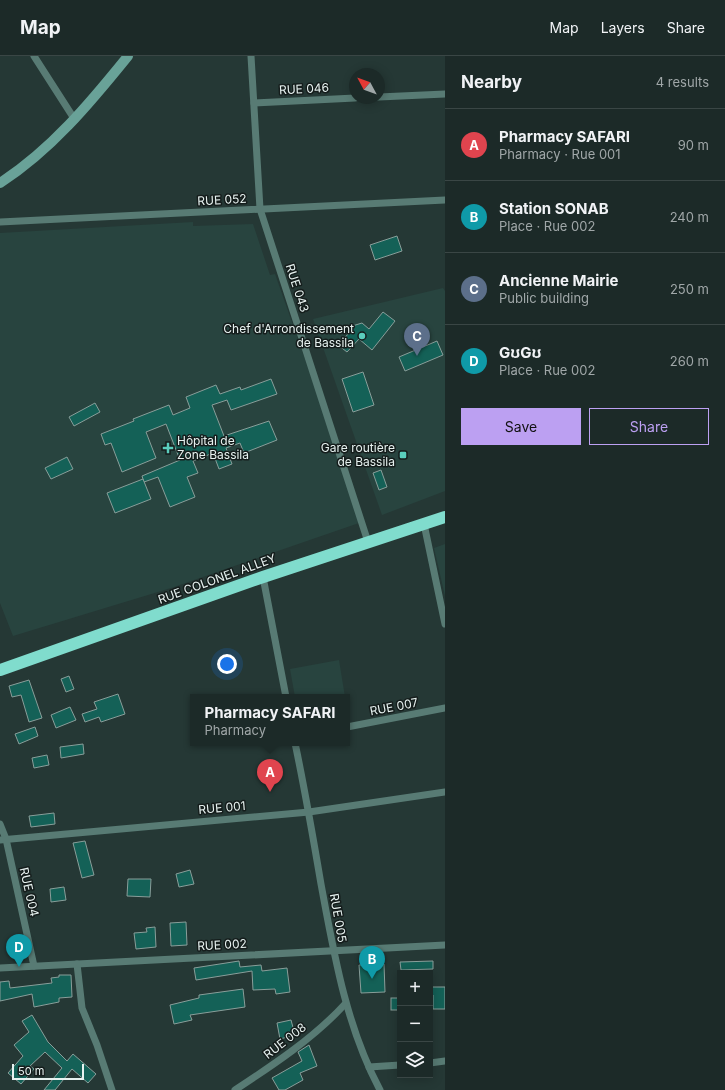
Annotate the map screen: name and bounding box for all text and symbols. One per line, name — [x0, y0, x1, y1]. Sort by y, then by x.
text: Map — [20, 16, 61, 39]
text: Map — [550, 19, 579, 36]
text: Layers — [601, 19, 645, 36]
text: Share — [667, 19, 705, 36]
north arrow — [349, 68, 385, 104]
text: Nearby — [461, 72, 522, 92]
text: 4 results — [656, 74, 709, 90]
street label: RUE 046 — [279, 80, 329, 97]
text: Pharmacy SAFARI — [499, 127, 630, 146]
text: A — [469, 137, 479, 153]
text: 90 m — [678, 137, 709, 153]
text: Pharmacy · Rue 001 — [499, 146, 621, 162]
street label: RUE 052 — [197, 191, 247, 208]
text: Station SONAB — [499, 199, 609, 218]
text: B — [470, 209, 478, 225]
text: 240 m — [670, 209, 709, 225]
text: Place · Rue 002 — [499, 218, 595, 234]
street label: RUE 043 — [283, 262, 312, 314]
text: Ancienne Mairie — [499, 271, 619, 290]
text: C — [469, 281, 479, 297]
text: 250 m — [670, 281, 709, 297]
text: Public building — [499, 290, 589, 306]
place label: Chef d'Arrondissement de Bassila — [223, 321, 354, 350]
pin: C — [404, 323, 430, 356]
marker: Chef d'Arrondissement de Bassila — [357, 331, 367, 341]
text: GʊGʊ — [499, 343, 542, 362]
text: D — [469, 353, 479, 369]
text: 260 m — [670, 353, 709, 369]
text: Place · Rue 002 — [499, 362, 595, 378]
button: Save — [461, 408, 581, 445]
button: Share — [589, 408, 709, 445]
place label: Hôpital de Zone Bassila — [177, 433, 249, 462]
place label: Gare routière de Bassila — [321, 440, 395, 469]
marker: Hôpital de Zone Bassila — [162, 442, 174, 454]
marker: Gare routière de Bassila — [398, 450, 408, 460]
street label: RUE COLONEL ALLEY — [156, 550, 278, 607]
your location — [217, 654, 237, 674]
popup — [190, 694, 350, 746]
street label: RUE 007 — [368, 694, 420, 719]
text: Pharmacy SAFARI — [204, 703, 336, 722]
text: Pharmacy — [204, 722, 266, 738]
pin: A — [257, 759, 283, 792]
street label: RUE 001 — [198, 798, 246, 817]
street label: RUE 004 — [17, 866, 42, 918]
street label: RUE 005 — [327, 892, 350, 944]
pin: D — [6, 934, 32, 967]
street label: RUE 002 — [197, 936, 247, 953]
pin: B — [359, 946, 385, 979]
map controls — [397, 970, 433, 1078]
button: + — [397, 970, 433, 1006]
button: − — [397, 1006, 433, 1042]
street label: RUE 008 — [260, 1019, 309, 1062]
button: layers — [397, 1042, 433, 1078]
scale bar — [12, 1062, 84, 1081]
text: 50 m — [18, 1064, 44, 1078]

